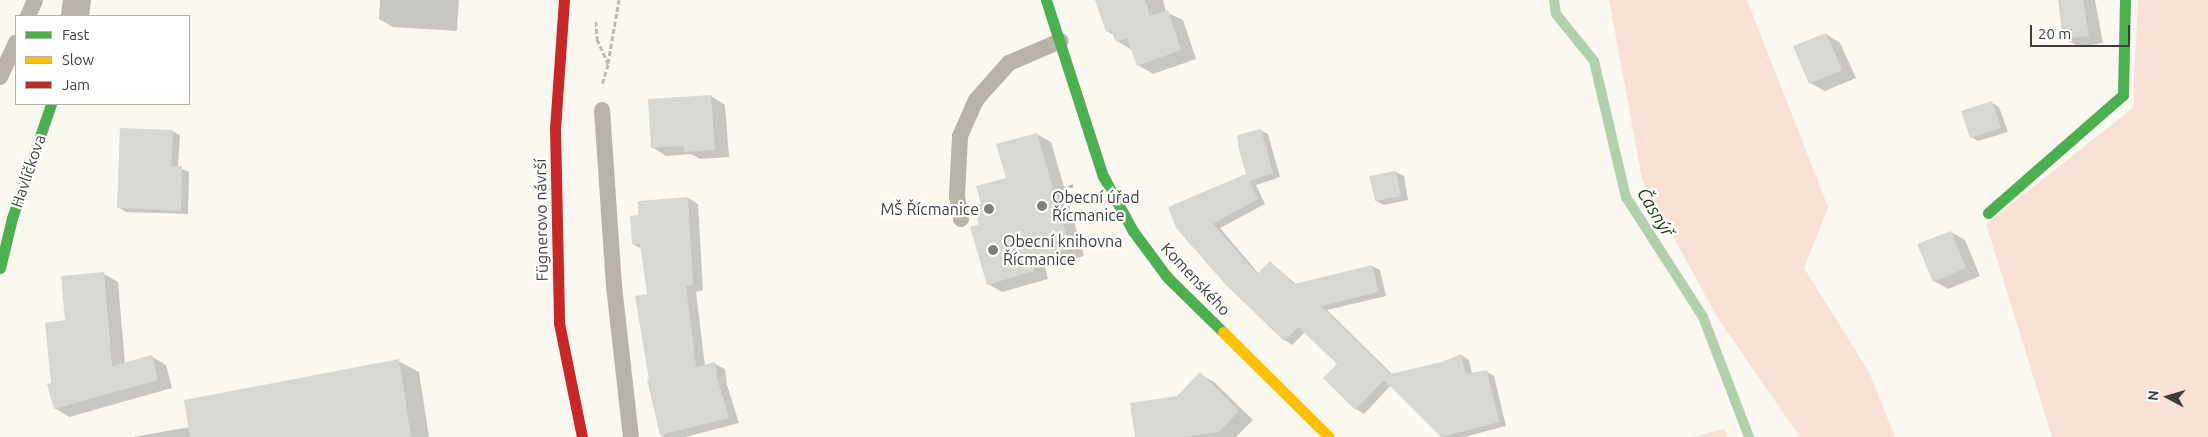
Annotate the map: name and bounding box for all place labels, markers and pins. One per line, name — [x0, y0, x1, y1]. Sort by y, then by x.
place label: Obecní úřad Řícmanice — [1052, 187, 1140, 225]
place label: MŠ Řícmanice — [880, 199, 979, 219]
marker: Obecní úřad Řícmanice — [1036, 200, 1048, 212]
marker: MŠ Řícmanice — [983, 203, 995, 215]
place label: Obecní knihovna Řícmanice — [1003, 231, 1122, 269]
marker: Obecní knihovna Řícmanice — [987, 244, 999, 256]

